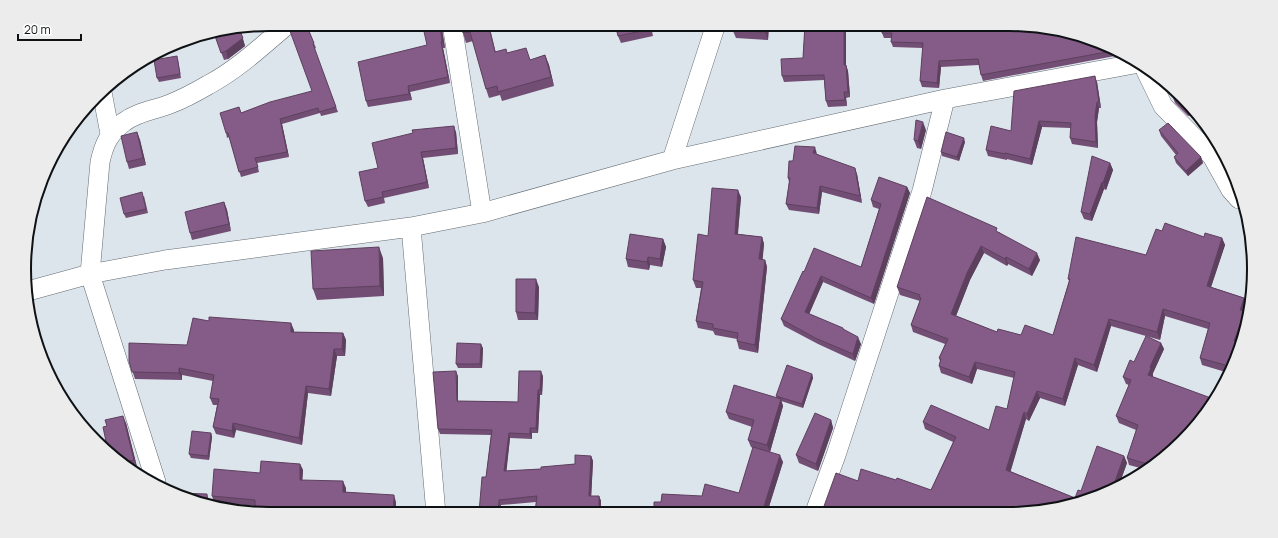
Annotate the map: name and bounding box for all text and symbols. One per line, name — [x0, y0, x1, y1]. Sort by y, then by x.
scale bar — [18, 16, 81, 42]
text: 20 m — [24, 21, 51, 38]

